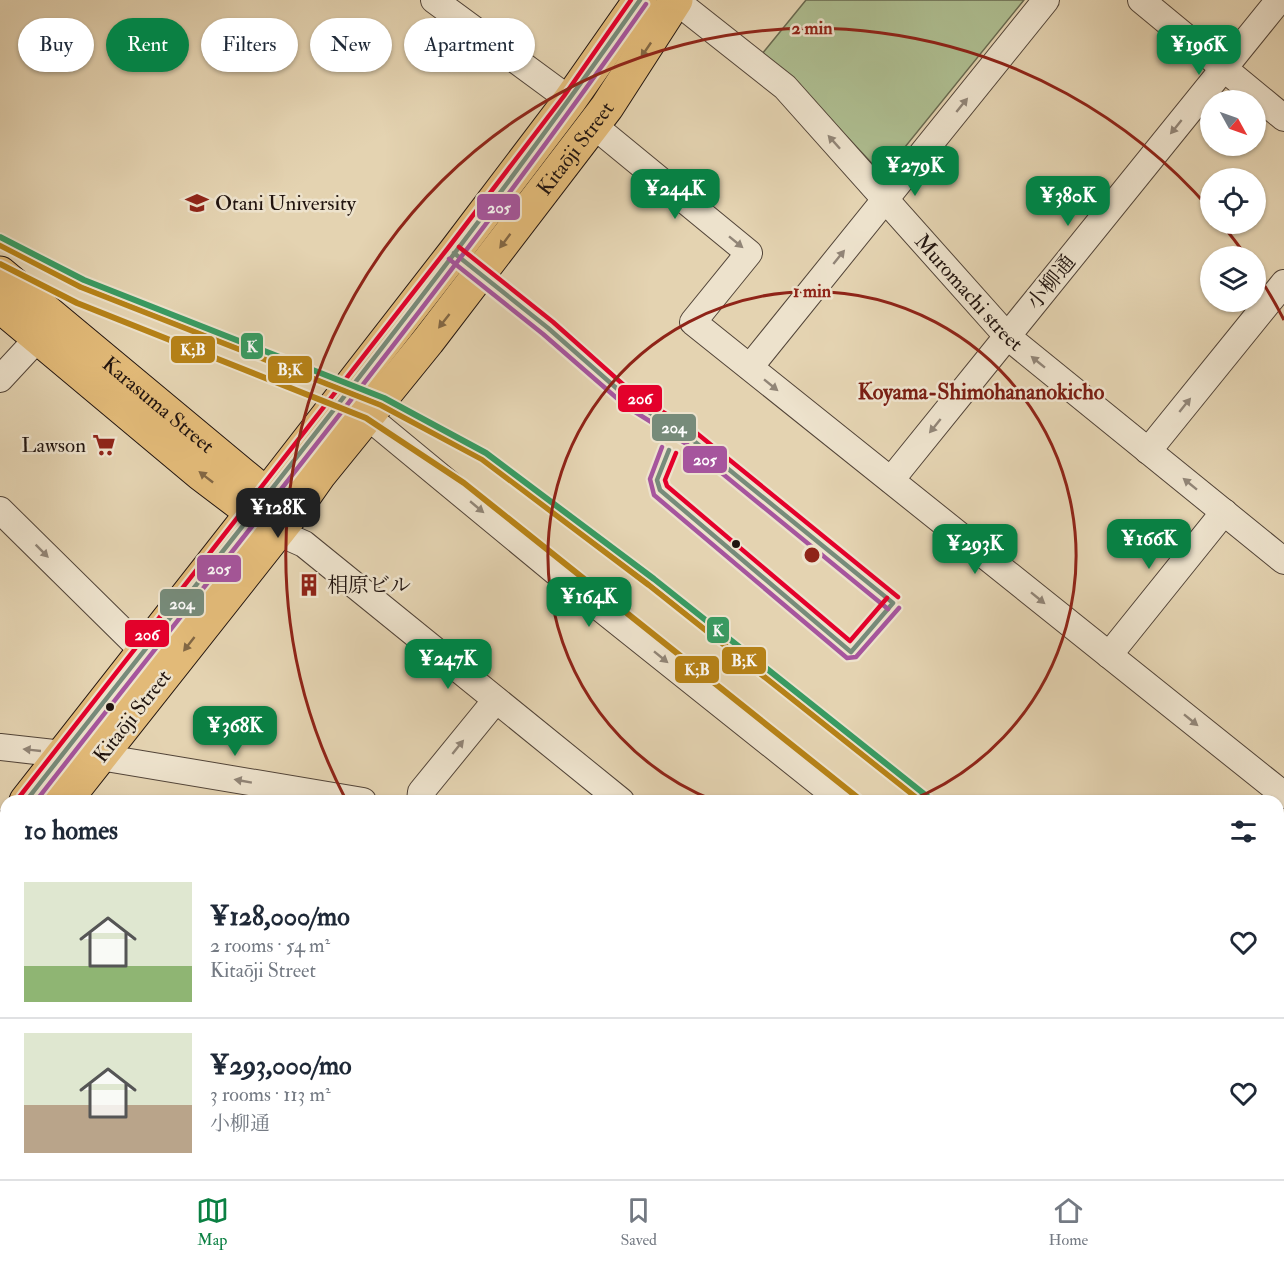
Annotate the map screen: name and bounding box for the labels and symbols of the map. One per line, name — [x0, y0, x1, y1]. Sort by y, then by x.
text: 2 min — [792, 17, 833, 40]
pin: ¥196K — [1157, 25, 1241, 76]
one-way arrow — [640, 42, 651, 58]
north arrow — [1200, 90, 1266, 156]
street label: Kitaōji Street — [531, 97, 621, 201]
one-way arrow — [955, 97, 967, 112]
one-way arrow — [1170, 119, 1183, 135]
one-way arrow — [828, 135, 841, 150]
pin: ¥279K — [873, 146, 957, 197]
pin: ¥244K — [633, 169, 717, 220]
pin: ¥380K — [1026, 176, 1110, 227]
school or university icon: Otani University — [184, 190, 210, 216]
place label: Otani University — [215, 190, 357, 217]
line badge: 205 — [476, 193, 521, 221]
text: 205 — [487, 198, 512, 218]
street label: Muromachi street — [908, 228, 1028, 358]
one-way arrow — [500, 233, 512, 248]
one-way arrow — [728, 235, 743, 248]
one-way arrow — [833, 249, 845, 264]
street label: 小柳通 — [1021, 249, 1082, 315]
text: 1 min — [793, 280, 832, 303]
one-way arrow — [438, 313, 451, 329]
line badge: K — [240, 332, 264, 360]
line badge: K;B — [170, 335, 216, 364]
text: K — [246, 337, 258, 357]
text: K;B — [180, 340, 206, 360]
street label: Karasuma Street — [96, 351, 220, 460]
line badge: B;K — [267, 355, 313, 384]
one-way arrow — [1030, 355, 1046, 368]
text: B;K — [277, 360, 304, 380]
one-way arrow — [764, 378, 779, 390]
district label: Koyama-Shimohananokicho — [858, 378, 1105, 407]
line badge: 206 — [617, 384, 663, 413]
text: 206 — [628, 389, 654, 409]
one-way arrow — [1179, 398, 1191, 413]
line badge: 204 — [651, 413, 697, 442]
text: 204 — [662, 418, 688, 438]
one-way arrow — [929, 418, 942, 433]
place label: Lawson — [21, 432, 86, 459]
supermarket icon: Lawson — [91, 432, 117, 458]
line badge: 205 — [682, 445, 728, 474]
text: 205 — [693, 450, 718, 470]
one-way arrow — [198, 471, 213, 483]
one-way arrow — [1182, 478, 1197, 491]
pin: ¥128K — [236, 488, 320, 539]
one-way arrow — [469, 500, 485, 513]
pin: ¥166K — [1107, 519, 1191, 570]
pin: ¥293K — [933, 524, 1017, 575]
unlabelled marker — [730, 538, 742, 550]
one-way arrow — [34, 543, 48, 557]
centre of rings — [802, 545, 822, 565]
line badge: 205 — [196, 554, 242, 583]
text: 205 — [207, 559, 232, 579]
building icon: 相原ビル — [296, 572, 322, 598]
place label: 相原ビル — [327, 572, 411, 599]
pin: ¥164K — [547, 577, 631, 628]
line badge: 204 — [159, 588, 205, 617]
one-way arrow — [1030, 592, 1046, 605]
text: 204 — [170, 594, 196, 614]
line badge: K — [706, 616, 730, 644]
line badge: 206 — [124, 619, 170, 648]
text: K — [712, 621, 724, 641]
text: 206 — [135, 625, 161, 645]
one-way arrow — [184, 636, 196, 651]
pin: ¥247K — [406, 639, 490, 690]
line badge: B;K — [721, 646, 767, 675]
one-way arrow — [653, 650, 668, 662]
text: B;K — [731, 651, 758, 671]
line badge: K;B — [674, 655, 720, 684]
text: K;B — [684, 660, 710, 680]
street label: Kitaōji Street — [88, 664, 177, 768]
unlabelled marker — [104, 701, 116, 713]
pin: ¥368K — [193, 706, 277, 757]
one-way arrow — [1183, 714, 1198, 726]
one-way arrow — [452, 739, 465, 755]
one-way arrow — [22, 745, 41, 755]
one-way arrow — [233, 776, 252, 785]

